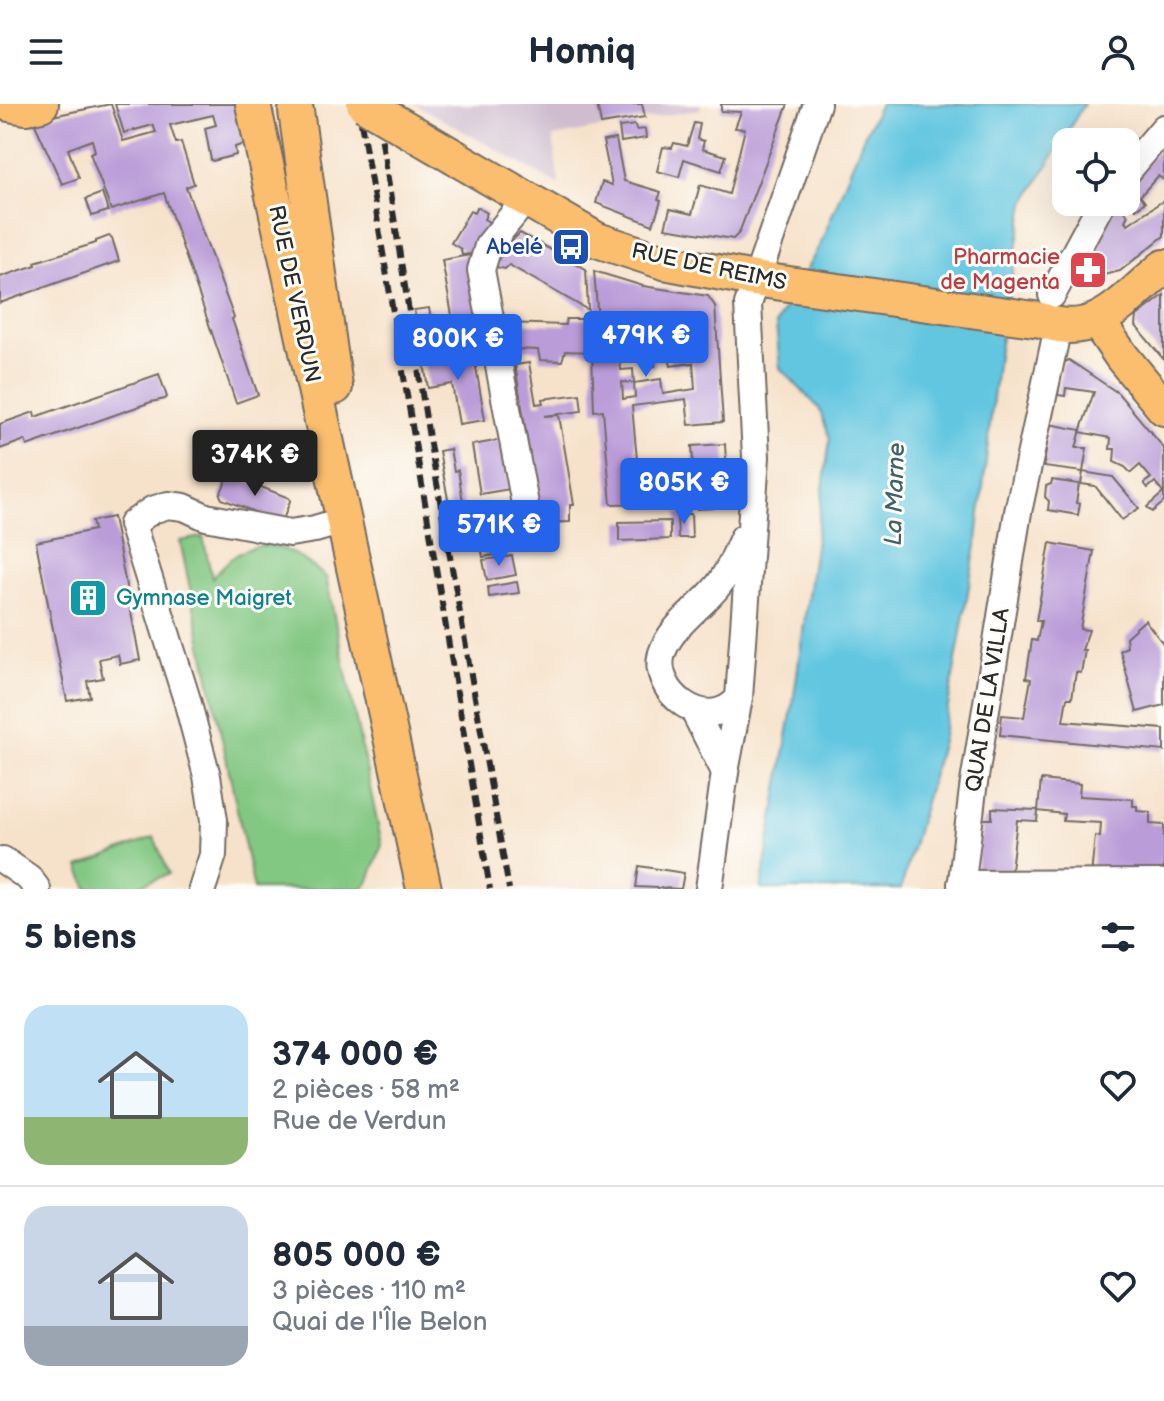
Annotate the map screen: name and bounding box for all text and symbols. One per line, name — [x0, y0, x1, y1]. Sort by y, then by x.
icon: menu — [24, 30, 68, 74]
icon: person — [1096, 30, 1140, 74]
text: Homiq — [528, 31, 636, 74]
map controls — [1052, 128, 1140, 216]
button: locate — [1052, 128, 1140, 216]
street label: RUE DE VERDUN — [262, 203, 326, 385]
bus stop icon: Abelé — [550, 226, 592, 268]
place label: Abelé — [486, 234, 543, 261]
street label: RUE DE REIMS — [629, 237, 789, 297]
place label: Pharmacie de Magenta — [940, 244, 1060, 296]
pharmacy icon: Pharmacie de Magenta — [1067, 249, 1109, 291]
pin: 479K € — [581, 311, 711, 379]
pin: 800K € — [393, 314, 523, 382]
text: 479K € — [601, 321, 691, 352]
text: 800K € — [412, 324, 504, 355]
pin: 374K € — [190, 430, 320, 498]
text: 374K € — [210, 440, 300, 471]
water label: La Marne — [879, 442, 911, 546]
pin: 805K € — [619, 458, 749, 526]
text: 805K € — [638, 468, 730, 499]
pin: 571K € — [434, 500, 564, 568]
text: 571K € — [457, 510, 541, 541]
building icon: Gymnase Maigret — [67, 577, 109, 619]
place label: Gymnase Maigret — [116, 585, 292, 612]
street label: QUAI DE LA VILLA — [960, 606, 1016, 794]
icon: filters — [1096, 915, 1140, 959]
text: 5 biens — [24, 917, 136, 958]
text: 374 000 € — [272, 1034, 438, 1075]
icon: home — [88, 1037, 184, 1133]
icon: heart — [1096, 1063, 1140, 1107]
text: 2 pièces · 58 m² — [272, 1075, 460, 1106]
text: Rue de Verdun — [272, 1106, 446, 1137]
text: 805 000 € — [272, 1235, 441, 1276]
icon: home — [88, 1238, 184, 1334]
icon: heart — [1096, 1264, 1140, 1308]
text: 3 pièces · 110 m² — [272, 1276, 466, 1307]
text: Quai de l'Île Belon — [272, 1307, 487, 1338]

